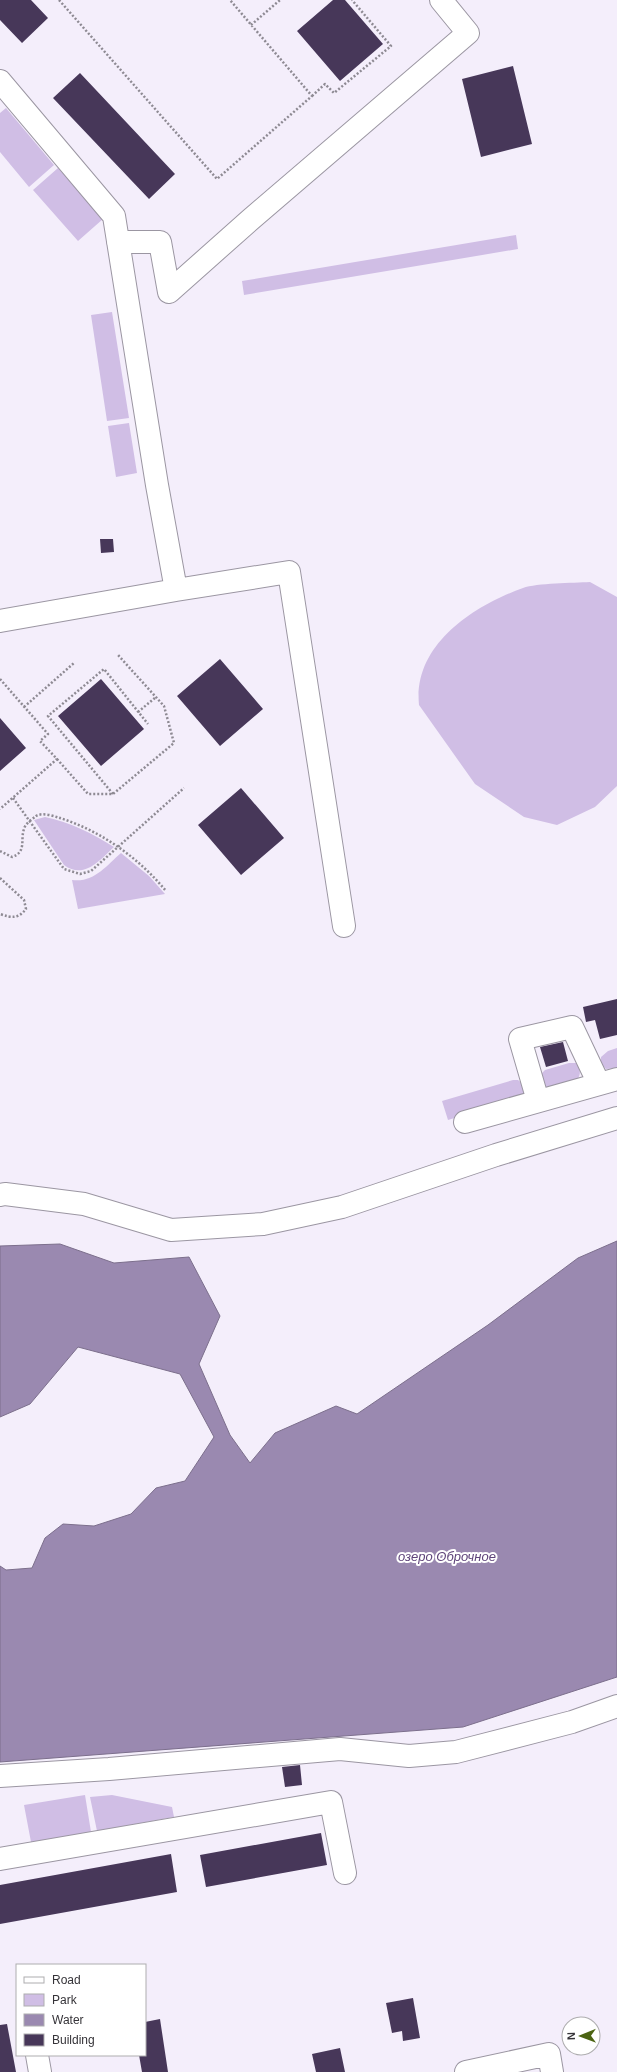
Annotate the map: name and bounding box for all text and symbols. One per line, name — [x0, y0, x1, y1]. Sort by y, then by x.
water label: озеро Оброчное — [398, 1549, 496, 1564]
legend — [16, 1964, 146, 2056]
text: Road — [52, 1973, 81, 1987]
text: Park — [52, 1993, 78, 2007]
text: Water — [52, 2013, 84, 2027]
north arrow — [561, 2016, 601, 2056]
text: N — [565, 2032, 577, 2040]
text: Building — [52, 2033, 95, 2047]

